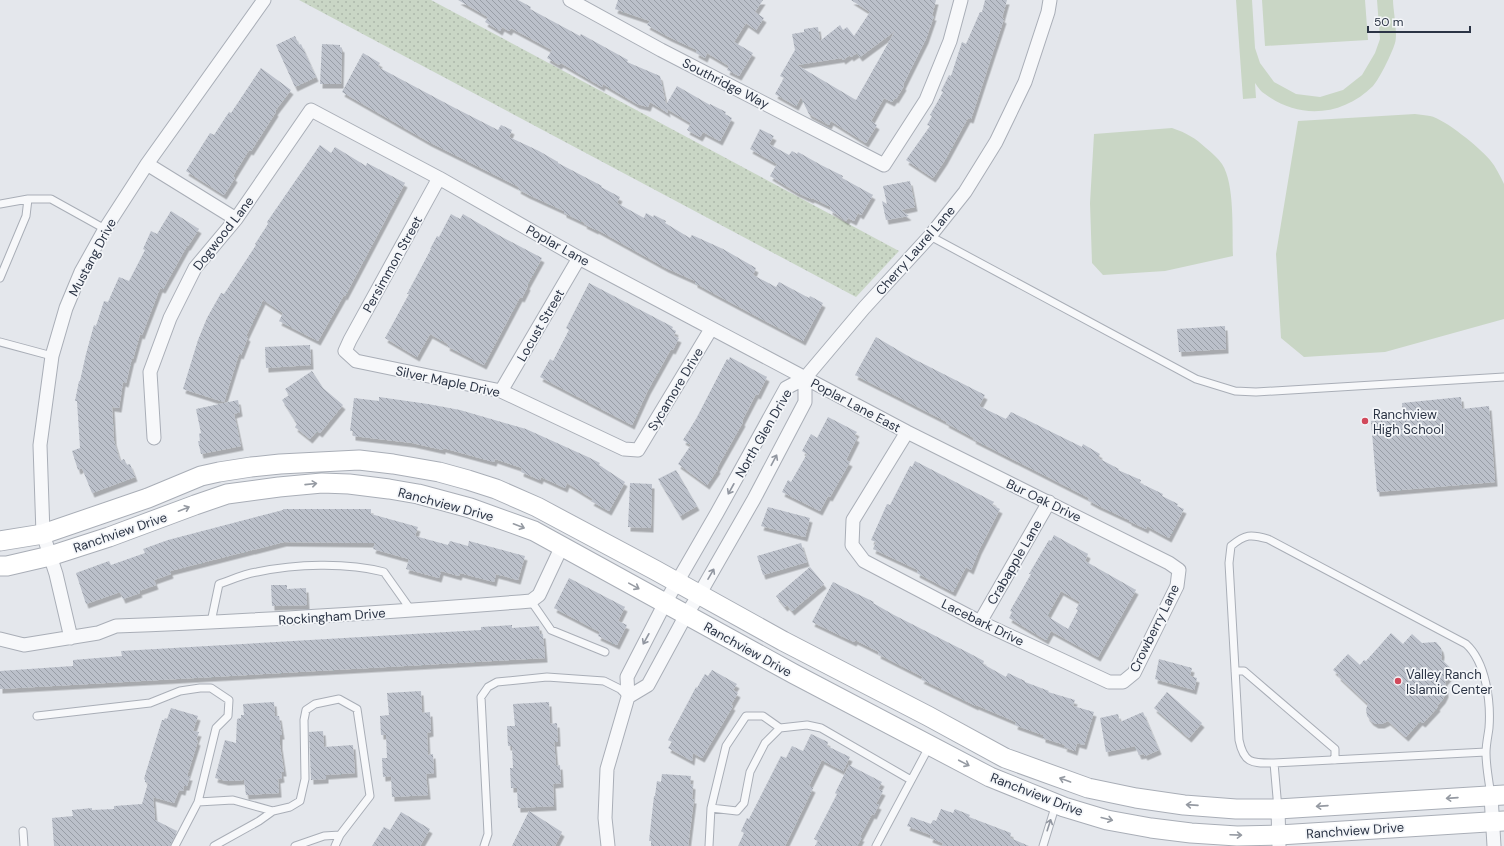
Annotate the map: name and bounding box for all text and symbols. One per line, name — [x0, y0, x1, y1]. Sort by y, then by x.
scale bar — [1368, 8, 1470, 34]
text: 50 m — [1374, 14, 1403, 30]
street label: Southridge Way — [679, 54, 772, 113]
street label: Dogwood Lane — [189, 193, 258, 274]
street label: Cherry Laurel Lane — [872, 202, 959, 299]
street label: Persimmon Street — [359, 213, 426, 315]
street label: Mustang Drive — [65, 215, 120, 299]
street label: Poplar Lane — [523, 221, 593, 270]
street label: Locust Street — [513, 286, 568, 364]
street label: Sycamore Drive — [644, 345, 707, 434]
street label: Silver Maple Drive — [394, 362, 502, 401]
street label: Poplar Lane East — [808, 375, 904, 436]
street label: North Glen Drive — [731, 386, 796, 481]
place label: Ranchview High School — [1373, 406, 1444, 438]
marker: Ranchview High School — [1360, 416, 1370, 426]
one-way arrow — [771, 455, 778, 467]
street label: Bur Oak Drive — [1003, 475, 1084, 526]
one-way arrow — [304, 480, 317, 488]
one-way arrow — [726, 483, 734, 495]
street label: Ranchview Drive — [396, 484, 495, 525]
one-way arrow — [177, 505, 189, 513]
street label: Ranchview Drive — [71, 508, 169, 556]
street label: Crabapple Lane — [983, 517, 1046, 608]
one-way arrow — [513, 522, 525, 530]
one-way arrow — [708, 568, 715, 580]
street label: Crowberry Lane — [1126, 581, 1183, 675]
one-way arrow — [628, 582, 640, 590]
street label: Lacebark Drive — [939, 595, 1027, 650]
street label: Rockingham Drive — [278, 604, 386, 629]
street label: Ranchview Drive — [701, 618, 795, 681]
one-way arrow — [642, 633, 650, 645]
place label: Valley Ranch Islamic Center — [1406, 666, 1493, 698]
marker: Valley Ranch Islamic Center — [1393, 676, 1403, 686]
one-way arrow — [958, 760, 970, 768]
street label: Ranchview Drive — [988, 769, 1086, 820]
one-way arrow — [1060, 775, 1072, 783]
one-way arrow — [1446, 795, 1459, 802]
one-way arrow — [1186, 802, 1199, 809]
one-way arrow — [1316, 803, 1329, 810]
one-way arrow — [1100, 816, 1113, 824]
one-way arrow — [1046, 819, 1054, 831]
street label: Ranchview Drive — [1305, 819, 1405, 842]
one-way arrow — [1229, 832, 1242, 839]

